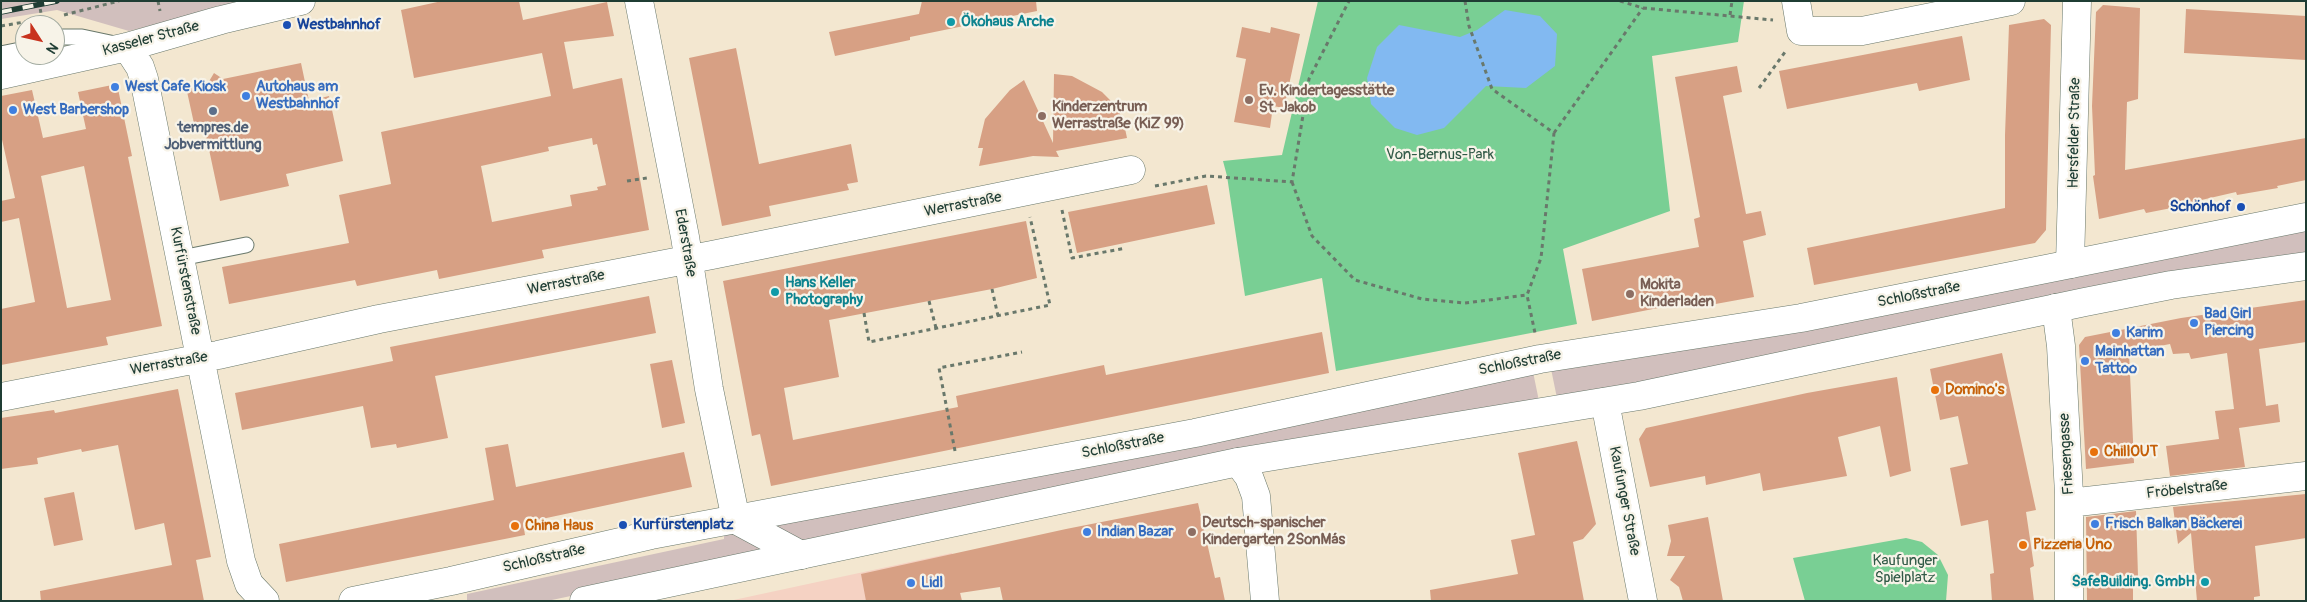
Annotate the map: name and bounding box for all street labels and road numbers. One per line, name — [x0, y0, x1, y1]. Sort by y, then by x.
street label: Kasseler Straße — [101, 17, 201, 61]
street label: Hersfelder Straße — [2065, 78, 2085, 188]
street label: Werrastraße — [923, 189, 1003, 221]
street label: Ederstraße — [670, 208, 700, 278]
street label: Kurfürstenstraße — [166, 225, 204, 337]
street label: Werrastraße — [526, 267, 606, 299]
street label: Schloßstraße — [1876, 278, 1962, 312]
street label: Schloßstraße — [1477, 346, 1563, 380]
street label: Werrastraße — [129, 348, 209, 380]
street label: Friesengasse — [2056, 413, 2078, 495]
street label: Schloßstraße — [1080, 429, 1166, 463]
street label: Kaufunger Straße — [1605, 445, 1643, 557]
street label: Fröbelstraße — [2145, 477, 2229, 503]
street label: Schloßstraße — [501, 541, 587, 577]

